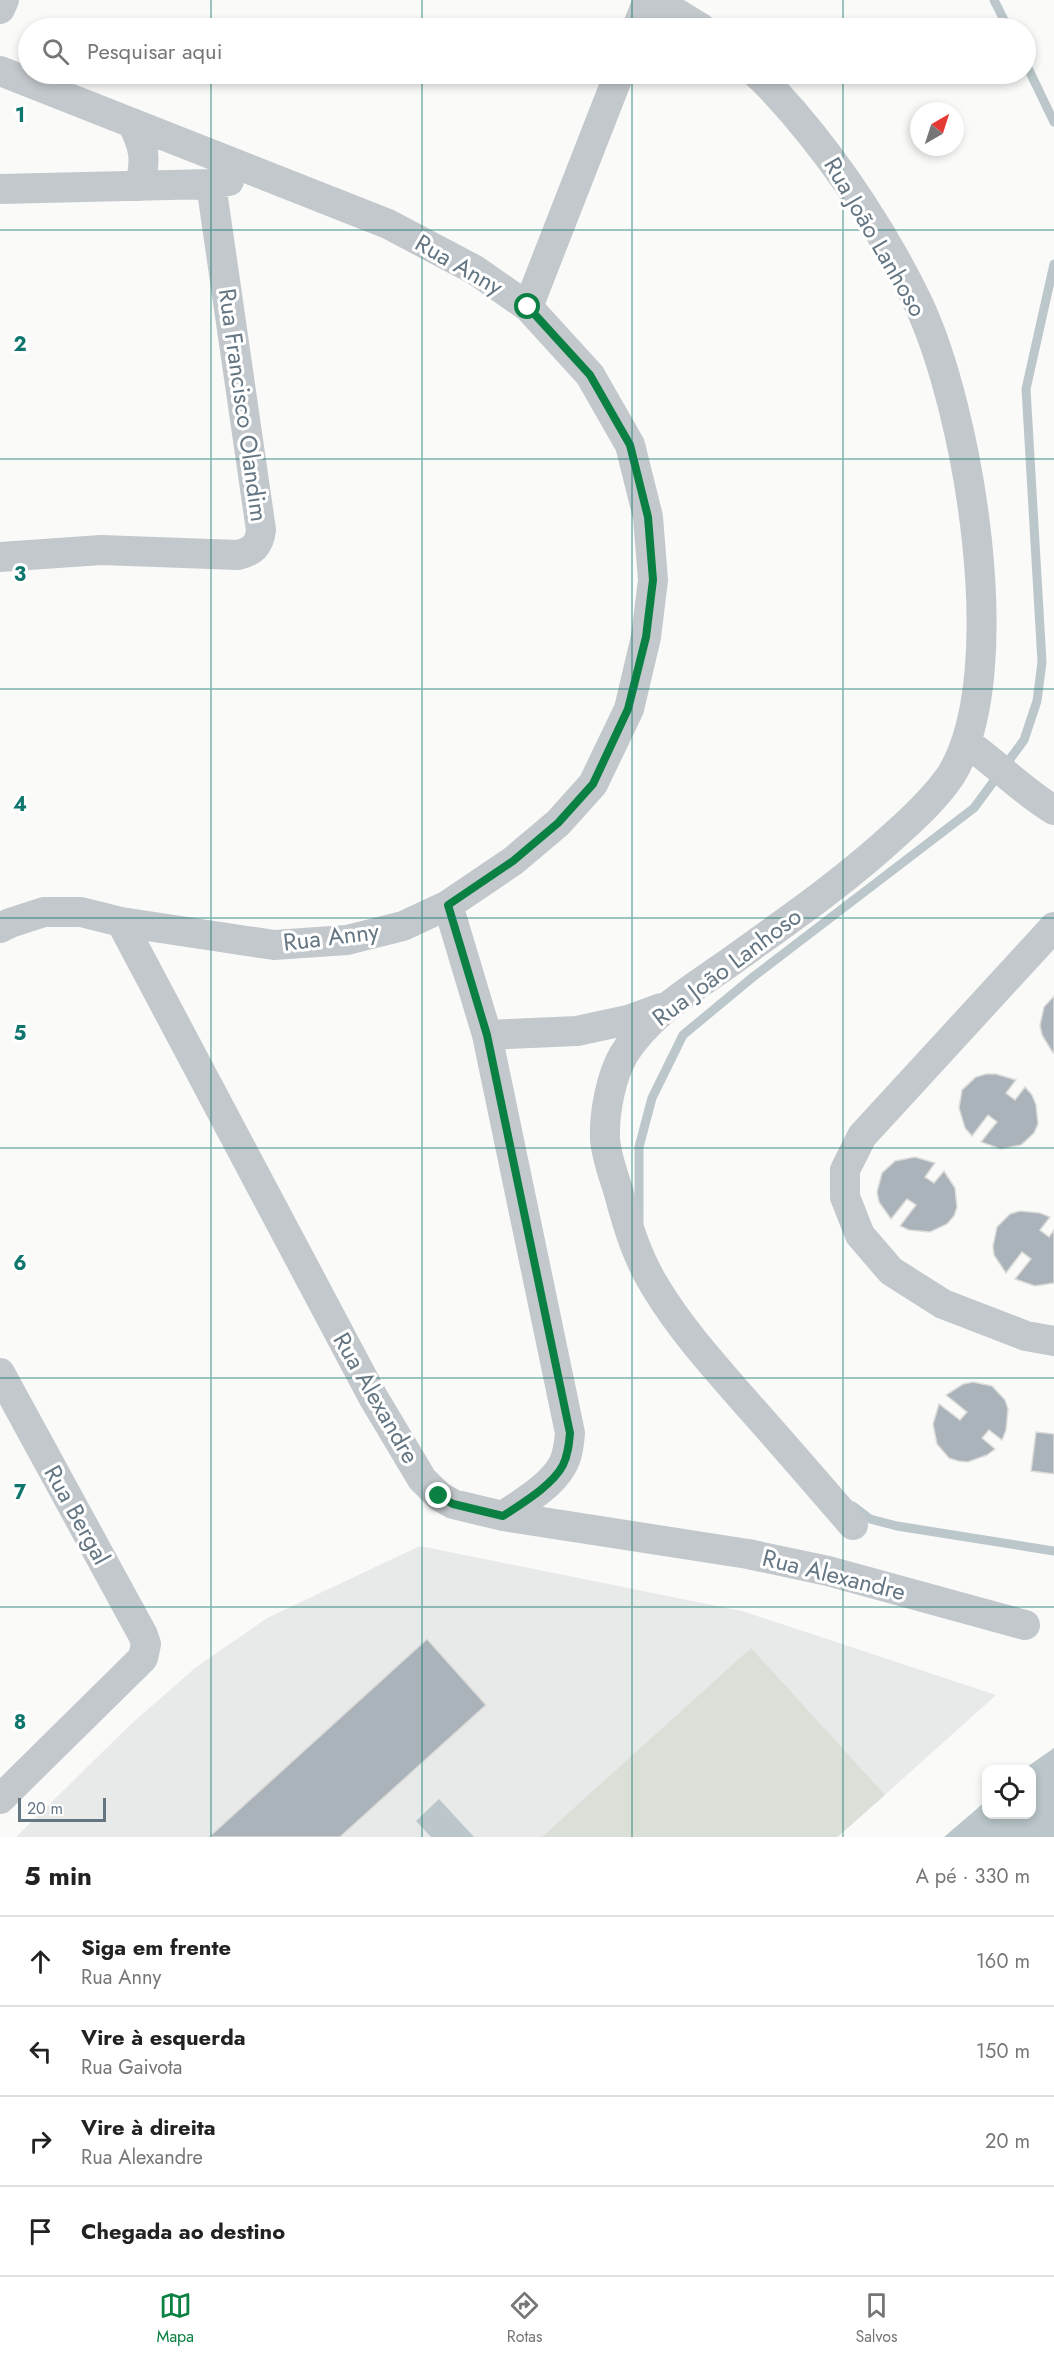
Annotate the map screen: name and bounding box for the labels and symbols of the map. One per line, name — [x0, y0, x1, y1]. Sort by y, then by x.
text: 1 — [15, 101, 25, 130]
north arrow — [910, 102, 964, 156]
street label: Rua João Lanhoso — [816, 150, 935, 323]
street label: Rua Anny — [409, 225, 510, 304]
street label: Rua Francisco Olandim — [210, 286, 277, 524]
route start — [514, 293, 540, 319]
text: 2 — [13, 330, 27, 359]
text: 3 — [14, 560, 26, 589]
text: 4 — [13, 790, 27, 819]
street label: Rua João Lanhoso — [645, 899, 809, 1034]
street label: Rua Anny — [281, 913, 381, 960]
text: 5 — [14, 1019, 27, 1048]
text: 6 — [13, 1249, 27, 1278]
street label: Rua Alexandre — [325, 1326, 428, 1470]
street label: Rua Bergal — [36, 1459, 119, 1571]
text: 7 — [14, 1478, 27, 1507]
route end — [425, 1482, 451, 1508]
street label: Rua Alexandre — [759, 1540, 909, 1609]
text: 8 — [14, 1708, 26, 1737]
scale bar — [18, 1795, 106, 1822]

